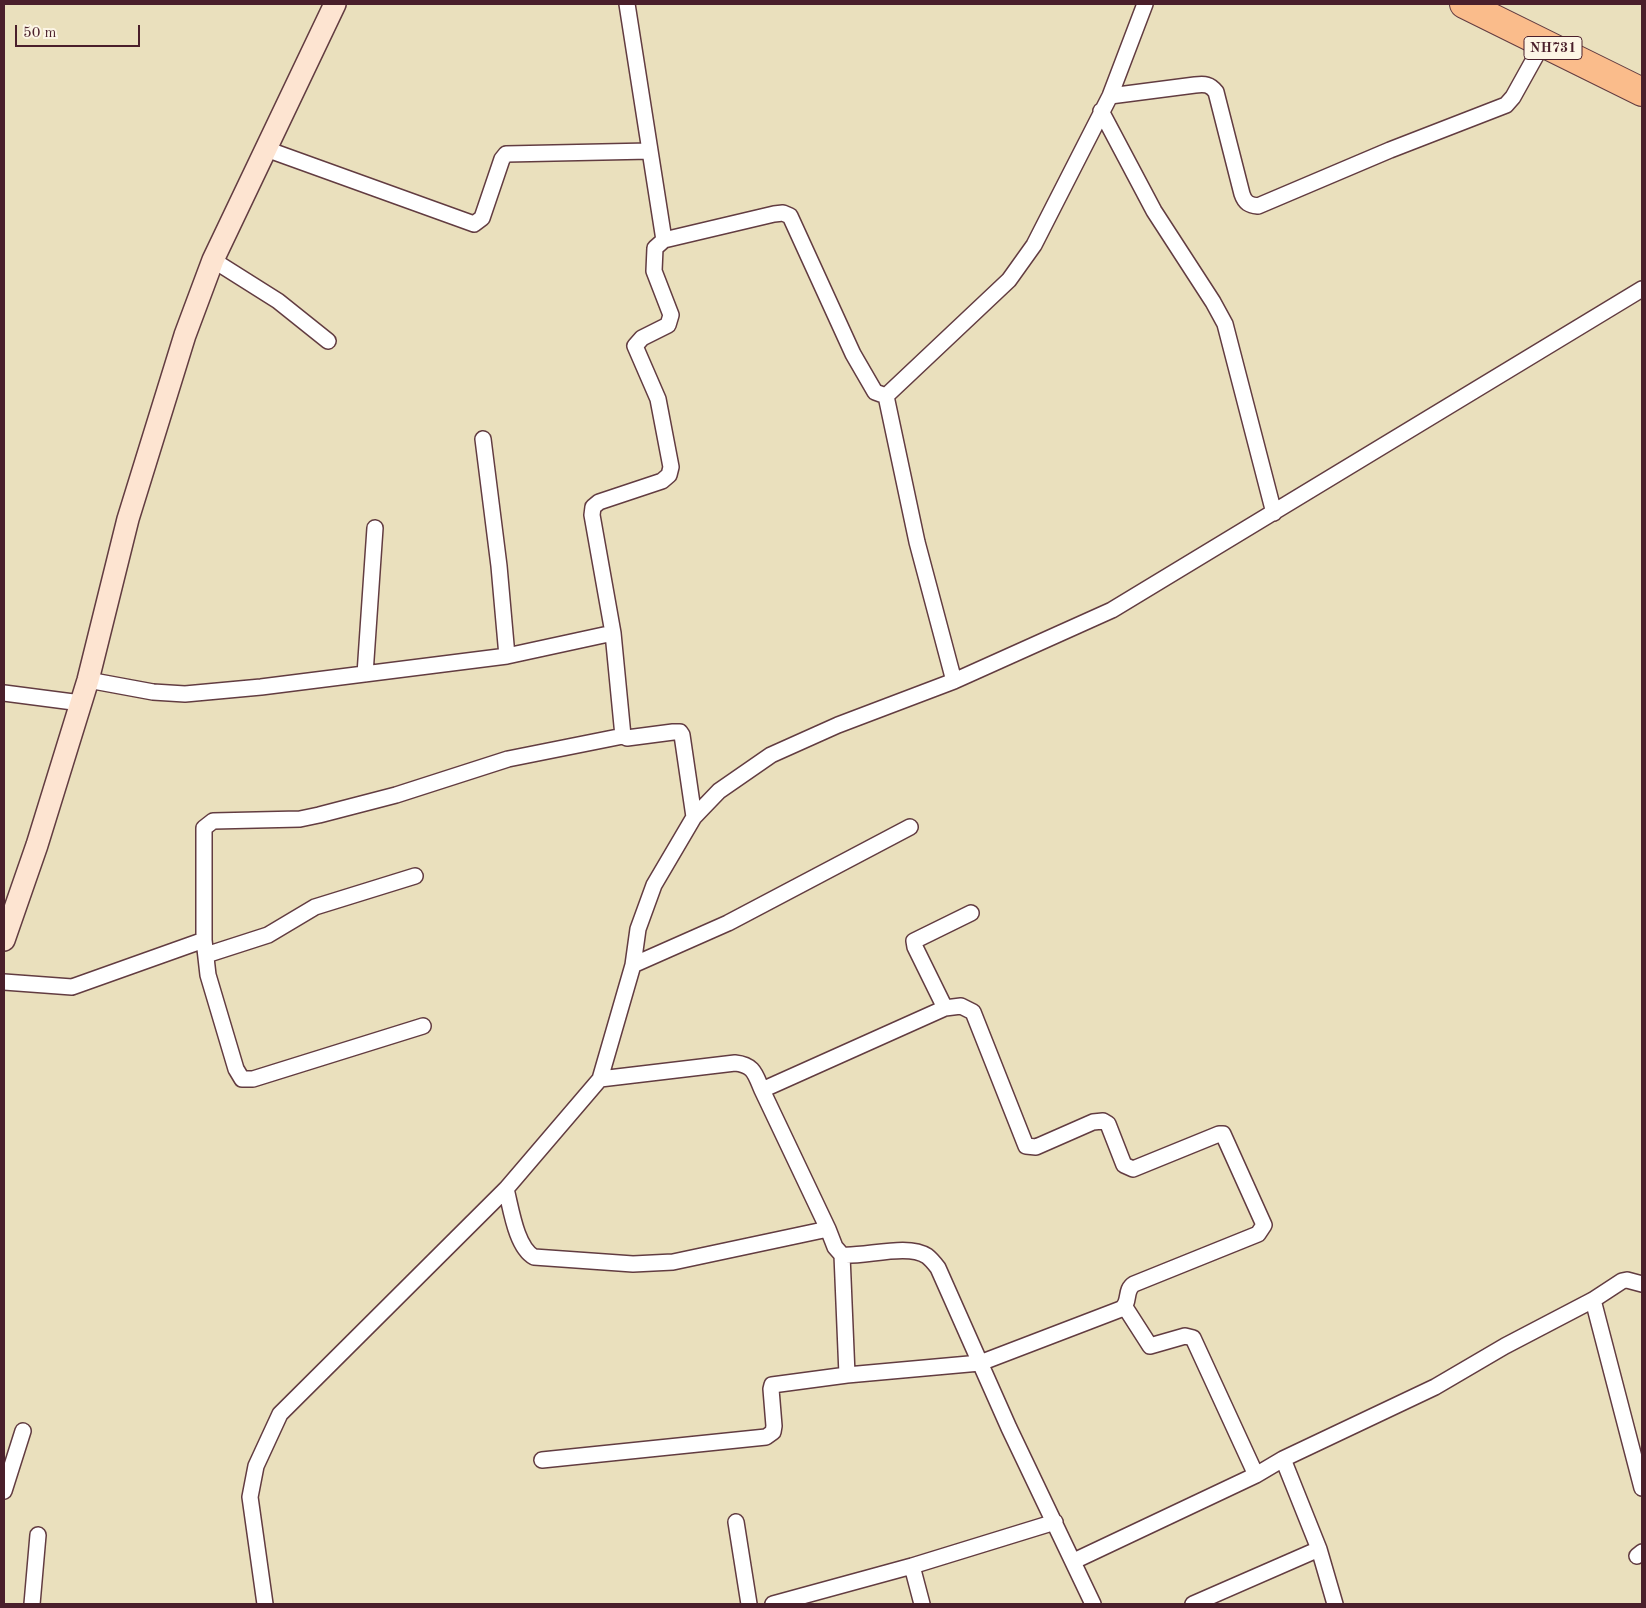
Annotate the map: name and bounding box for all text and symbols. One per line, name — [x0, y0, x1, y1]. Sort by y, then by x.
scale bar — [18, 15, 142, 47]
text: 50 m — [23, 26, 57, 41]
road number: NH731 — [1524, 36, 1582, 59]

